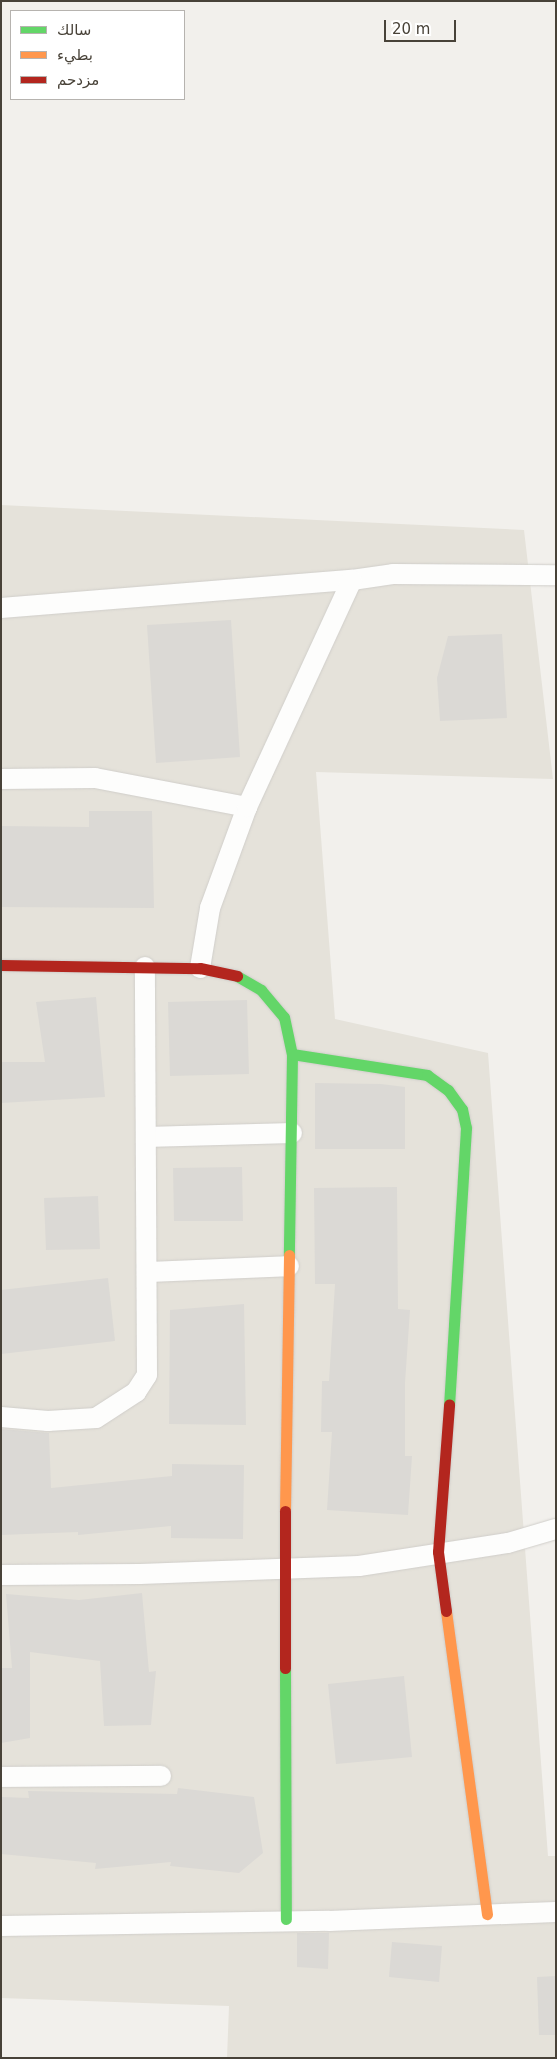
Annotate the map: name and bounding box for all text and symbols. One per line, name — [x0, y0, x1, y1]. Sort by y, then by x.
legend — [10, 10, 185, 100]
scale bar — [387, 10, 460, 42]
text: 20 m — [392, 20, 430, 38]
text: سالك — [57, 21, 91, 39]
text: بطيء — [57, 46, 93, 64]
text: مزدحم — [57, 71, 99, 89]

